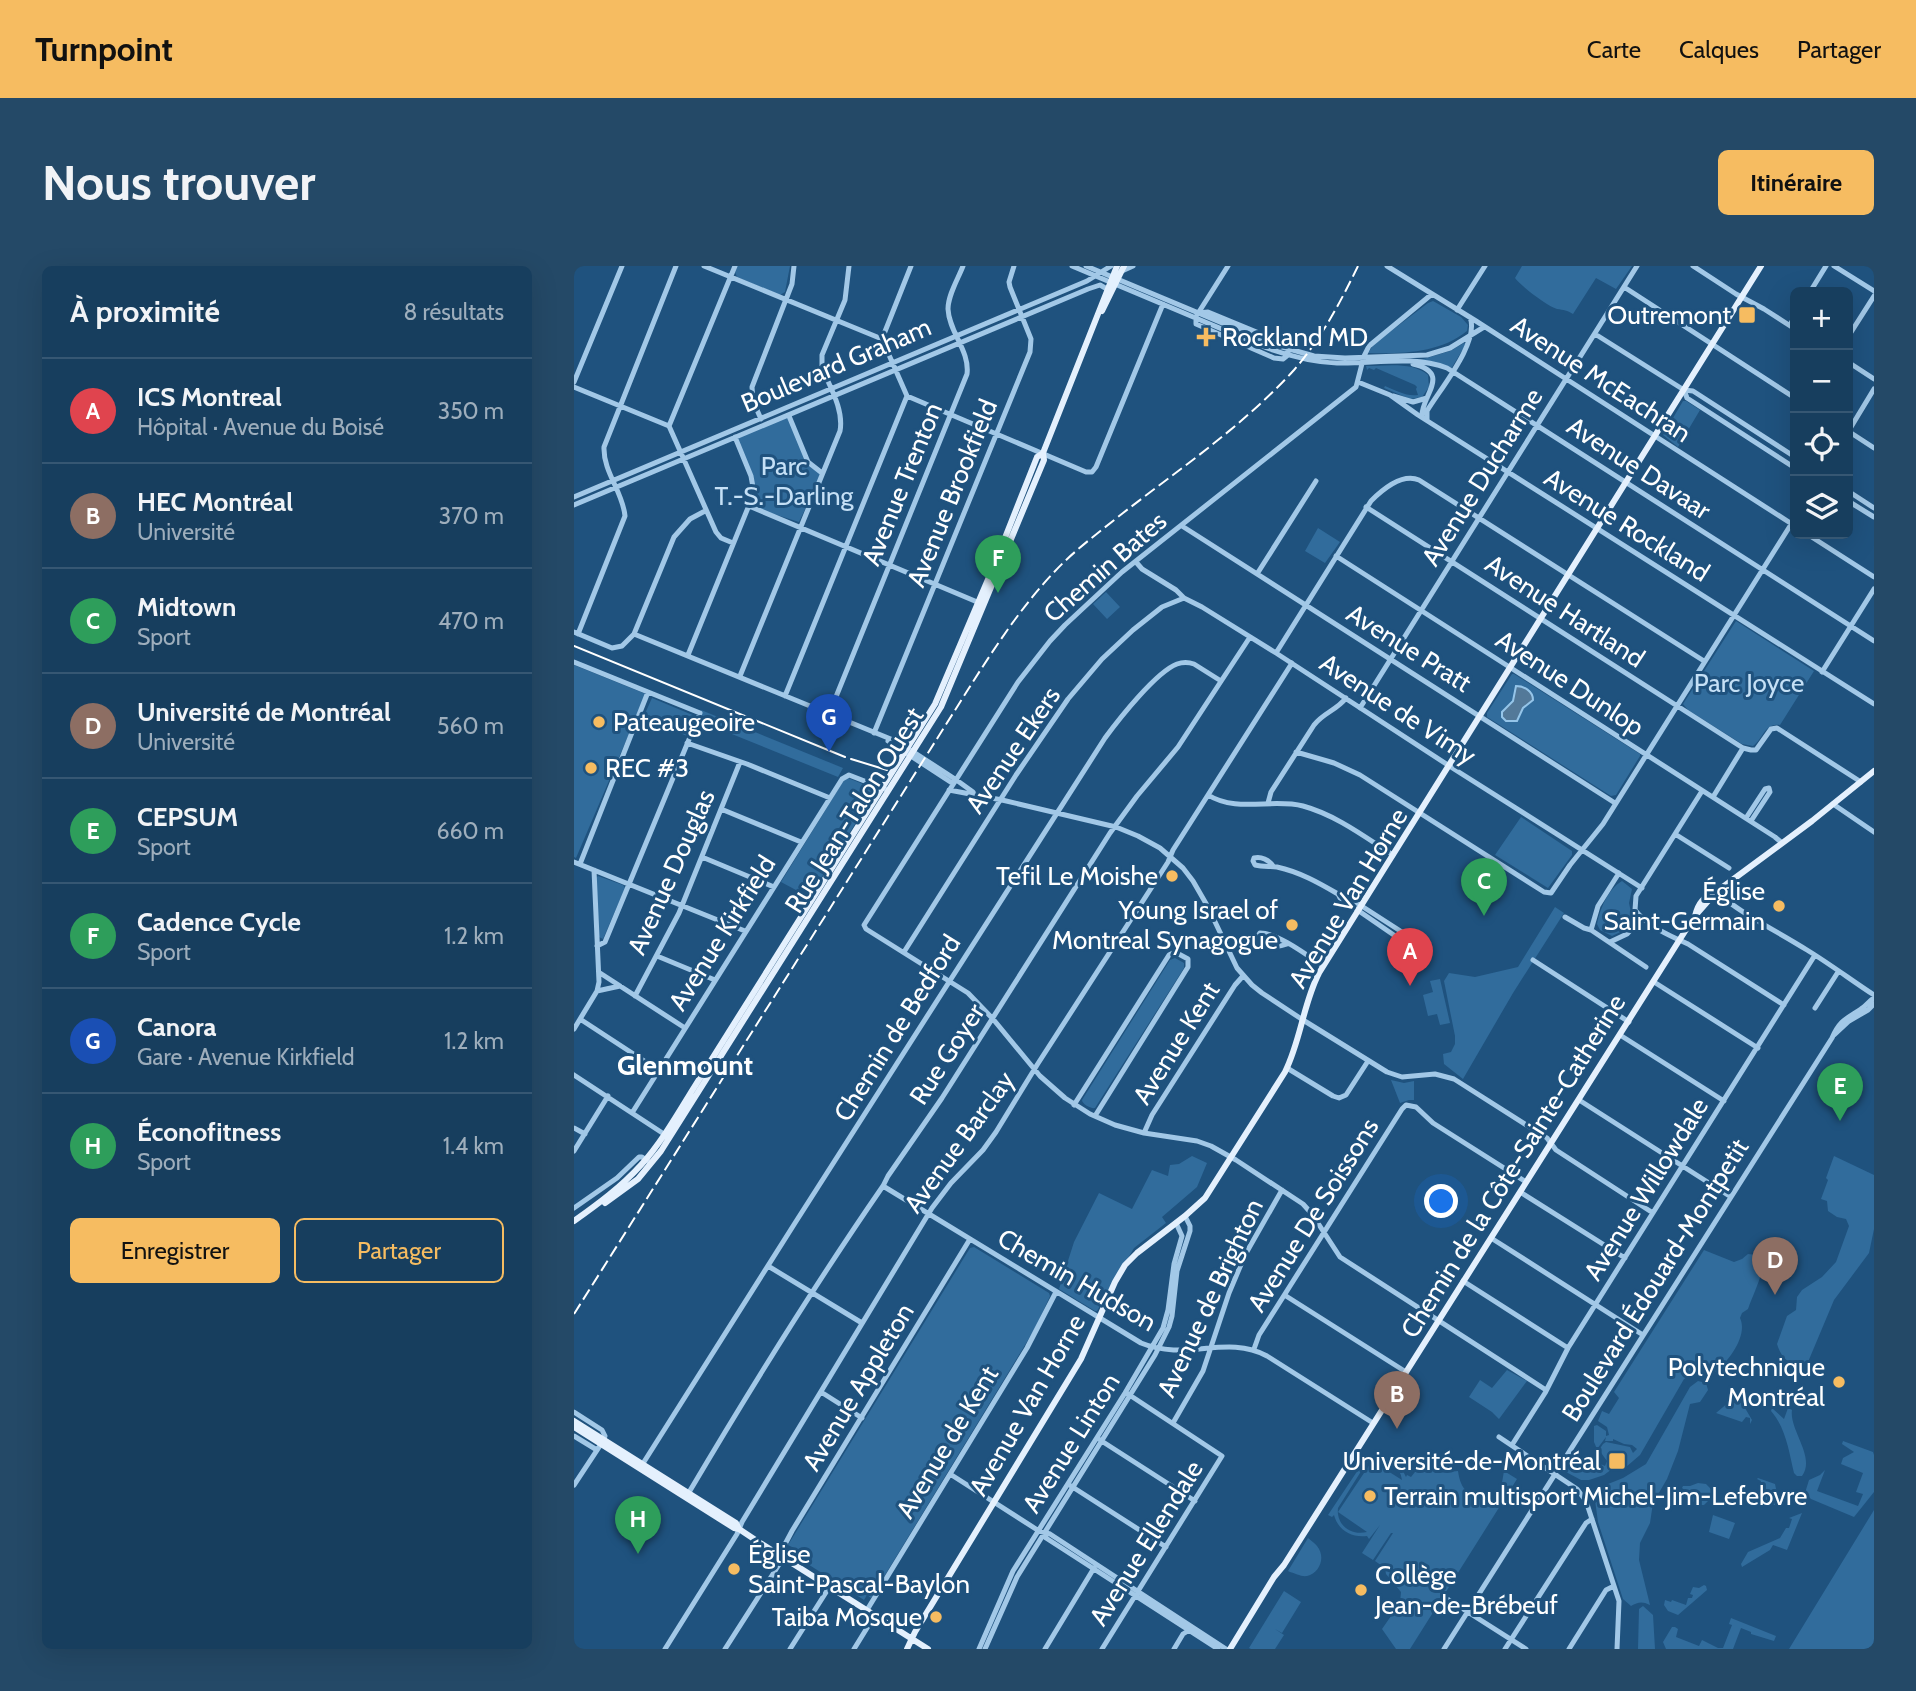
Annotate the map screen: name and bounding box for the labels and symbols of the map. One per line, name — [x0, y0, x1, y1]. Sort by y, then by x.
place label: Outremont — [1607, 299, 1731, 331]
marker: Outremont — [1737, 305, 1757, 325]
street label: Avenue McEachran — [1505, 309, 1697, 449]
street label: Boulevard Graham — [736, 311, 936, 419]
place label: Rockland MD — [1222, 321, 1368, 353]
marker: Rockland MD — [1196, 327, 1216, 347]
street label: Avenue Ducharme — [1415, 382, 1549, 572]
street label: Avenue Brookfield — [900, 394, 1004, 592]
street label: Avenue Trenton — [855, 398, 949, 570]
street label: Avenue Davaar — [1561, 410, 1717, 527]
park label: Parc T.-S.-Darling — [715, 450, 855, 512]
street label: Avenue Rockland — [1538, 461, 1716, 589]
street label: Chemin Bates — [1037, 505, 1173, 629]
pin: F — [975, 535, 1021, 593]
street label: Avenue Hartland — [1479, 548, 1651, 674]
street label: Avenue Pratt — [1341, 597, 1477, 699]
street label: Avenue Dunlop — [1490, 623, 1650, 743]
street label: Avenue de Vimy — [1314, 647, 1482, 771]
park label: Parc Joyce — [1694, 667, 1804, 699]
street label: Avenue Ekers — [959, 680, 1067, 819]
pin: G — [806, 694, 852, 752]
street label: Rue Jean-Talon Ouest — [778, 701, 930, 919]
place label: Pateaugeoire — [613, 706, 755, 738]
marker: Pateaugeoire — [591, 714, 607, 730]
place label: REC #3 — [605, 752, 689, 784]
marker: REC #3 — [583, 760, 599, 776]
street label: Avenue Douglas — [620, 784, 722, 959]
street label: Avenue Van Horne — [1282, 802, 1414, 994]
street label: Avenue Kirkfield — [662, 850, 782, 1016]
pin: C — [1461, 858, 1507, 916]
place label: Tefil Le Moishe — [996, 860, 1158, 892]
marker: Tefil Le Moishe — [1164, 868, 1180, 884]
place label: Église Saint-Germain — [1604, 875, 1765, 937]
place label: Young Israel of Montreal Synagogue — [1052, 894, 1278, 956]
marker: Église Saint-Germain — [1771, 898, 1787, 914]
marker: Young Israel of Montreal Synagogue — [1284, 917, 1300, 933]
pin: A — [1387, 928, 1433, 986]
street label: Chemin de Bedford — [827, 929, 967, 1127]
street label: Avenue Kent — [1126, 976, 1226, 1110]
street label: Chemin de la Côte-Sainte-Catherine — [1394, 988, 1632, 1344]
street label: Rue Goyer — [903, 997, 992, 1110]
district label: Glenmount — [617, 1048, 753, 1082]
pin: E — [1817, 1063, 1863, 1121]
street label: Avenue Barclay — [897, 1065, 1021, 1219]
street label: Avenue Willowdale — [1577, 1092, 1715, 1286]
street label: Avenue De Soissons — [1241, 1112, 1386, 1318]
street label: Boulevard Édouard-Montpetit — [1555, 1133, 1755, 1427]
your location — [1424, 1184, 1458, 1218]
street label: Avenue de Brighton — [1150, 1194, 1270, 1402]
street label: Chemin Hudson — [992, 1222, 1162, 1338]
pin: D — [1752, 1237, 1798, 1295]
street label: Avenue Appleton — [795, 1297, 921, 1477]
street label: Avenue Van Horne — [962, 1309, 1092, 1501]
place label: Polytechnique Montréal — [1668, 1351, 1825, 1413]
street label: Avenue de Kent — [889, 1360, 1005, 1524]
street label: Avenue Linton — [1015, 1367, 1127, 1519]
pin: B — [1374, 1371, 1420, 1429]
marker: Polytechnique Montréal — [1831, 1374, 1847, 1390]
place label: Université-de-Montréal — [1342, 1445, 1601, 1477]
marker: Université-de-Montréal — [1607, 1451, 1627, 1471]
street label: Avenue Ellendale — [1082, 1454, 1210, 1632]
place label: Terrain multisport Michel-Jim-Lefebvre — [1384, 1480, 1807, 1512]
marker: Terrain multisport Michel-Jim-Lefebvre — [1362, 1488, 1378, 1504]
pin: H — [615, 1496, 661, 1554]
place label: Église Saint-Pascal-Baylon — [748, 1538, 970, 1600]
place label: Collège Jean-de-Brébeuf — [1374, 1559, 1558, 1621]
marker: Église Saint-Pascal-Baylon — [726, 1561, 742, 1577]
marker: Collège Jean-de-Brébeuf — [1353, 1582, 1369, 1598]
place label: Taiba Mosque — [772, 1601, 922, 1633]
marker: Taiba Mosque — [928, 1609, 944, 1625]

